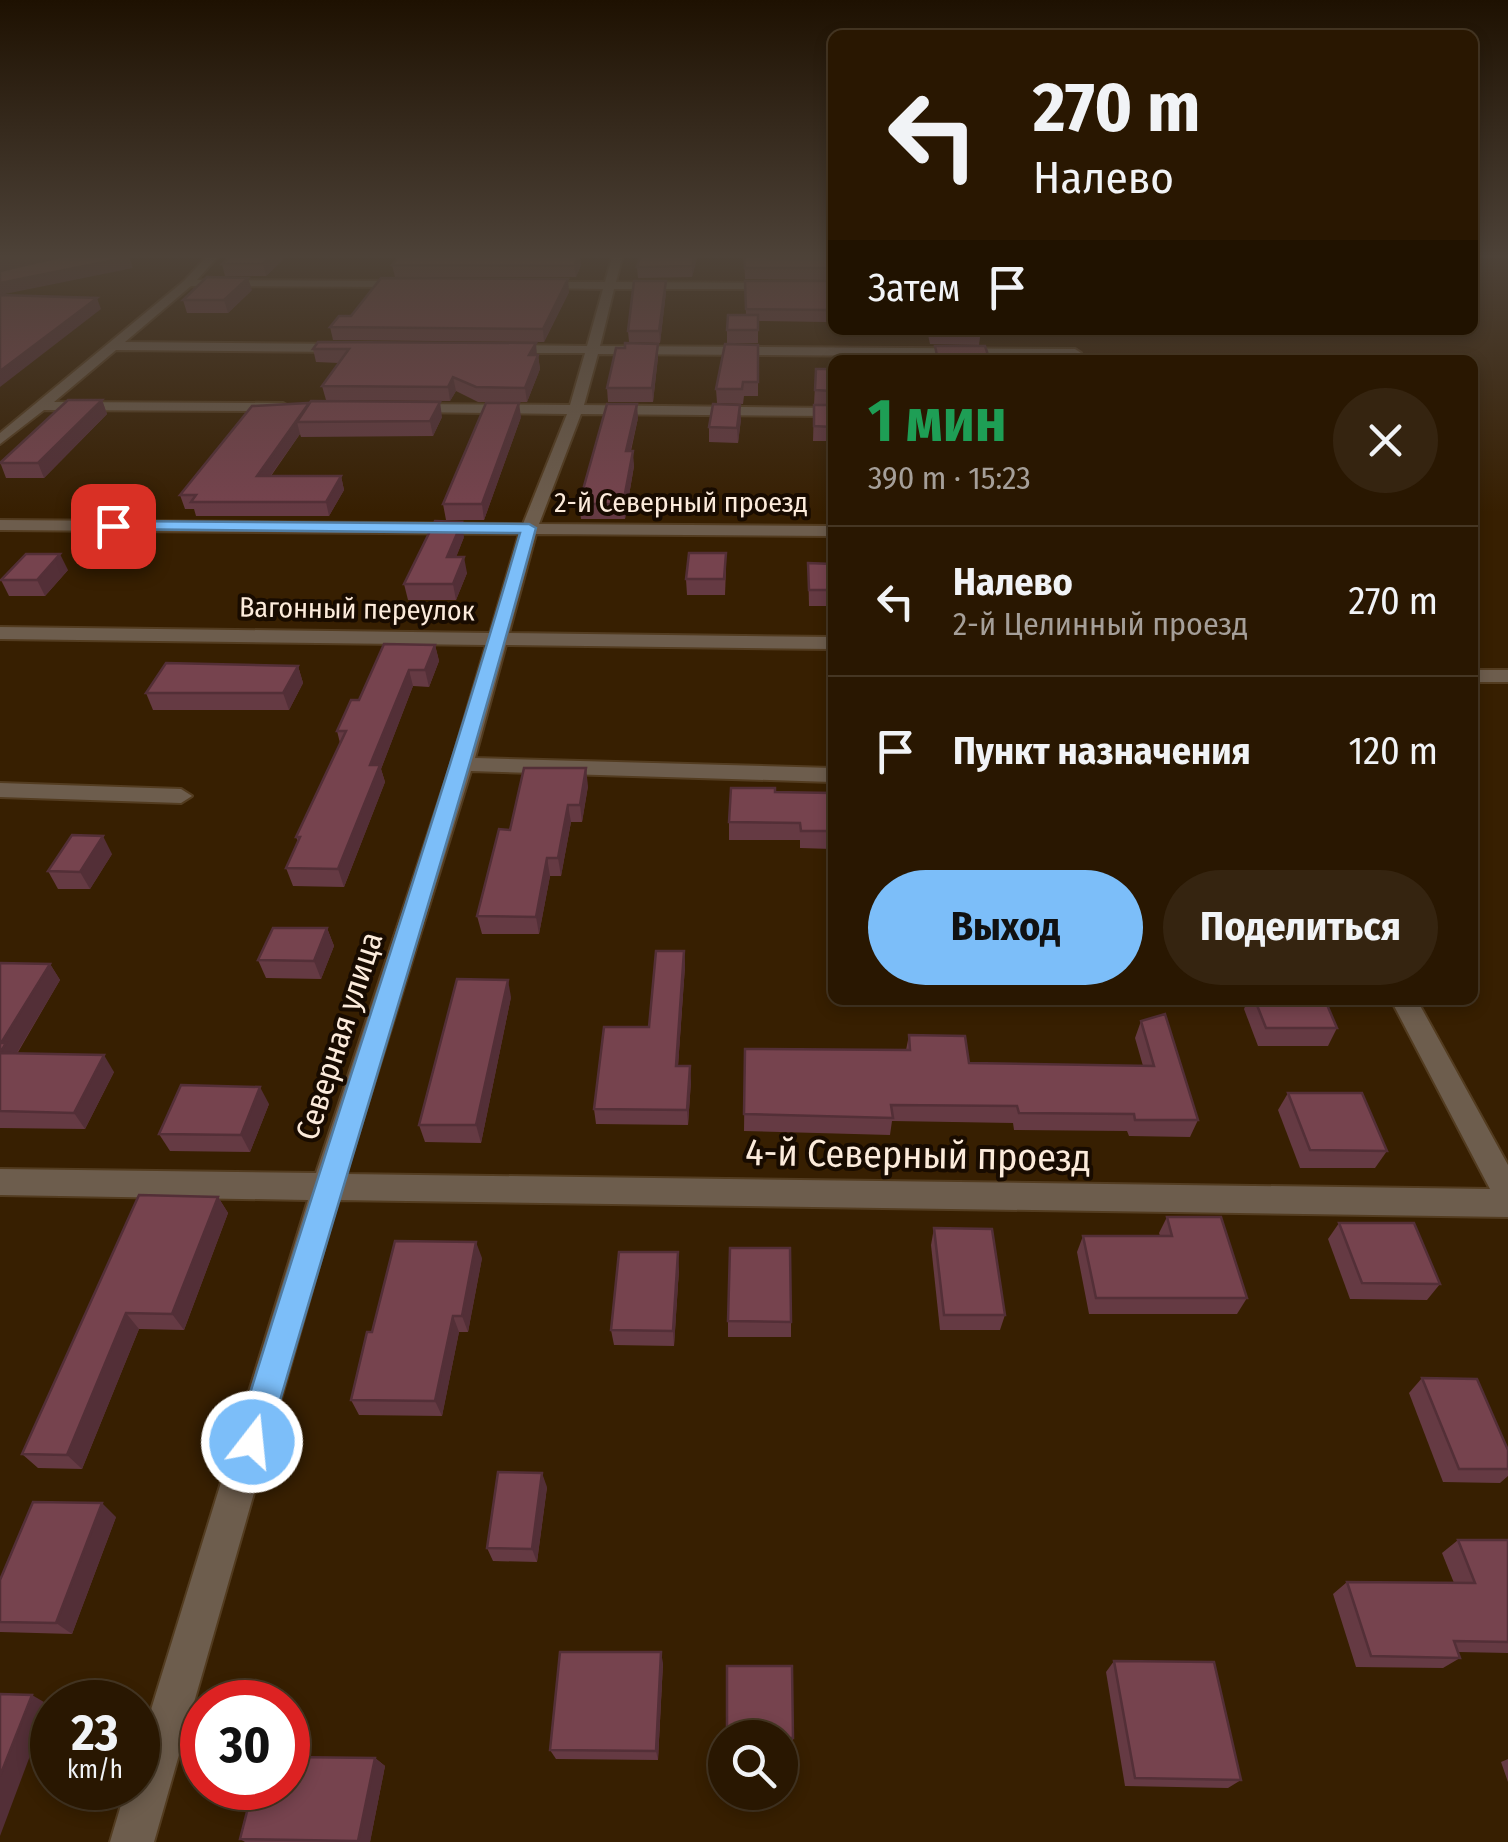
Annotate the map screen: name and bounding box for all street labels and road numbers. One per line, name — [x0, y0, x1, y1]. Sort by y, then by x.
street label: 2-й Северный проезд — [554, 486, 808, 519]
street label: Вагонный переулок — [239, 590, 475, 628]
street label: Северная улица — [287, 927, 391, 1145]
street label: 4-й Северный проезд — [745, 1129, 1091, 1181]

